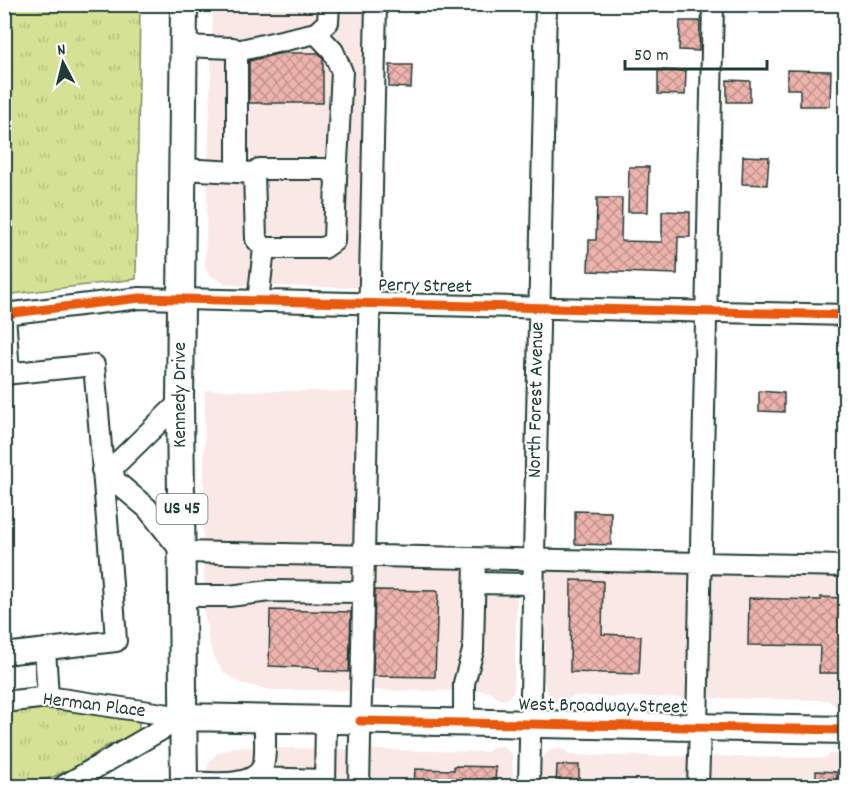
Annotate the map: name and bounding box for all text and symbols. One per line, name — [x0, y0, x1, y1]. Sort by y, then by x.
north arrow — [33, 33, 93, 93]
scale bar — [625, 33, 768, 71]
text: N — [56, 39, 67, 62]
text: 50 m — [634, 44, 669, 69]
street label: Perry Street — [378, 272, 472, 302]
street label: North Forest Avenue — [522, 321, 552, 478]
street label: Kennedy Drive — [167, 342, 195, 448]
road number: US 45 — [156, 494, 207, 524]
street label: Herman Place — [41, 686, 147, 726]
street label: West Broadway Street — [518, 692, 688, 722]

